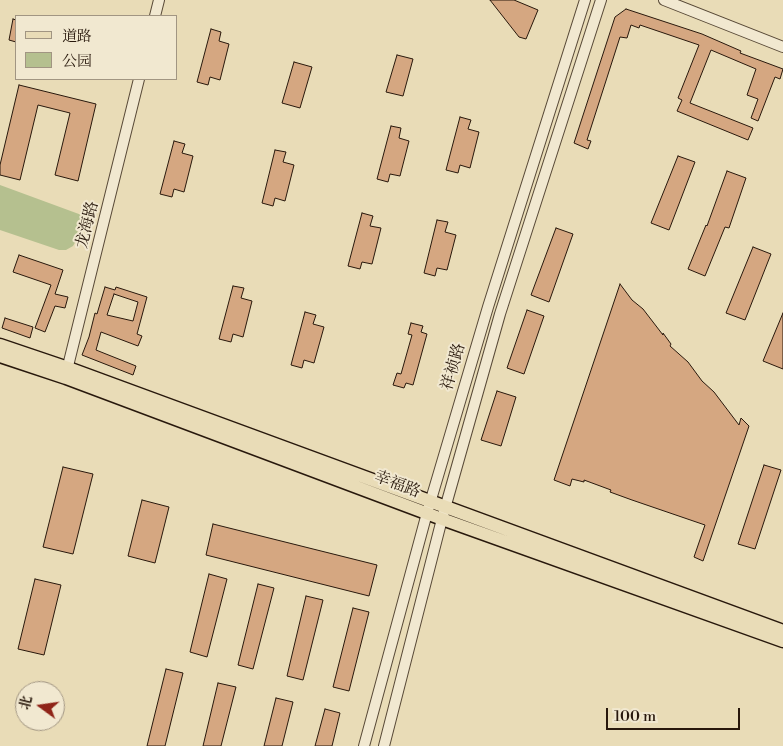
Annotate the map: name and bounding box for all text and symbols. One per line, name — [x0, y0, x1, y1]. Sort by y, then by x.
legend — [15, 15, 178, 80]
text: 道路 — [62, 27, 92, 46]
text: 公园 — [62, 52, 92, 71]
street label: 龙海路 — [73, 199, 103, 251]
street label: 祥祯路 — [438, 341, 470, 393]
street label: 幸福路 — [371, 467, 423, 503]
north arrow — [15, 681, 65, 731]
text: 北 — [16, 694, 37, 712]
scale bar — [608, 698, 742, 730]
text: 100 m — [614, 707, 656, 726]

